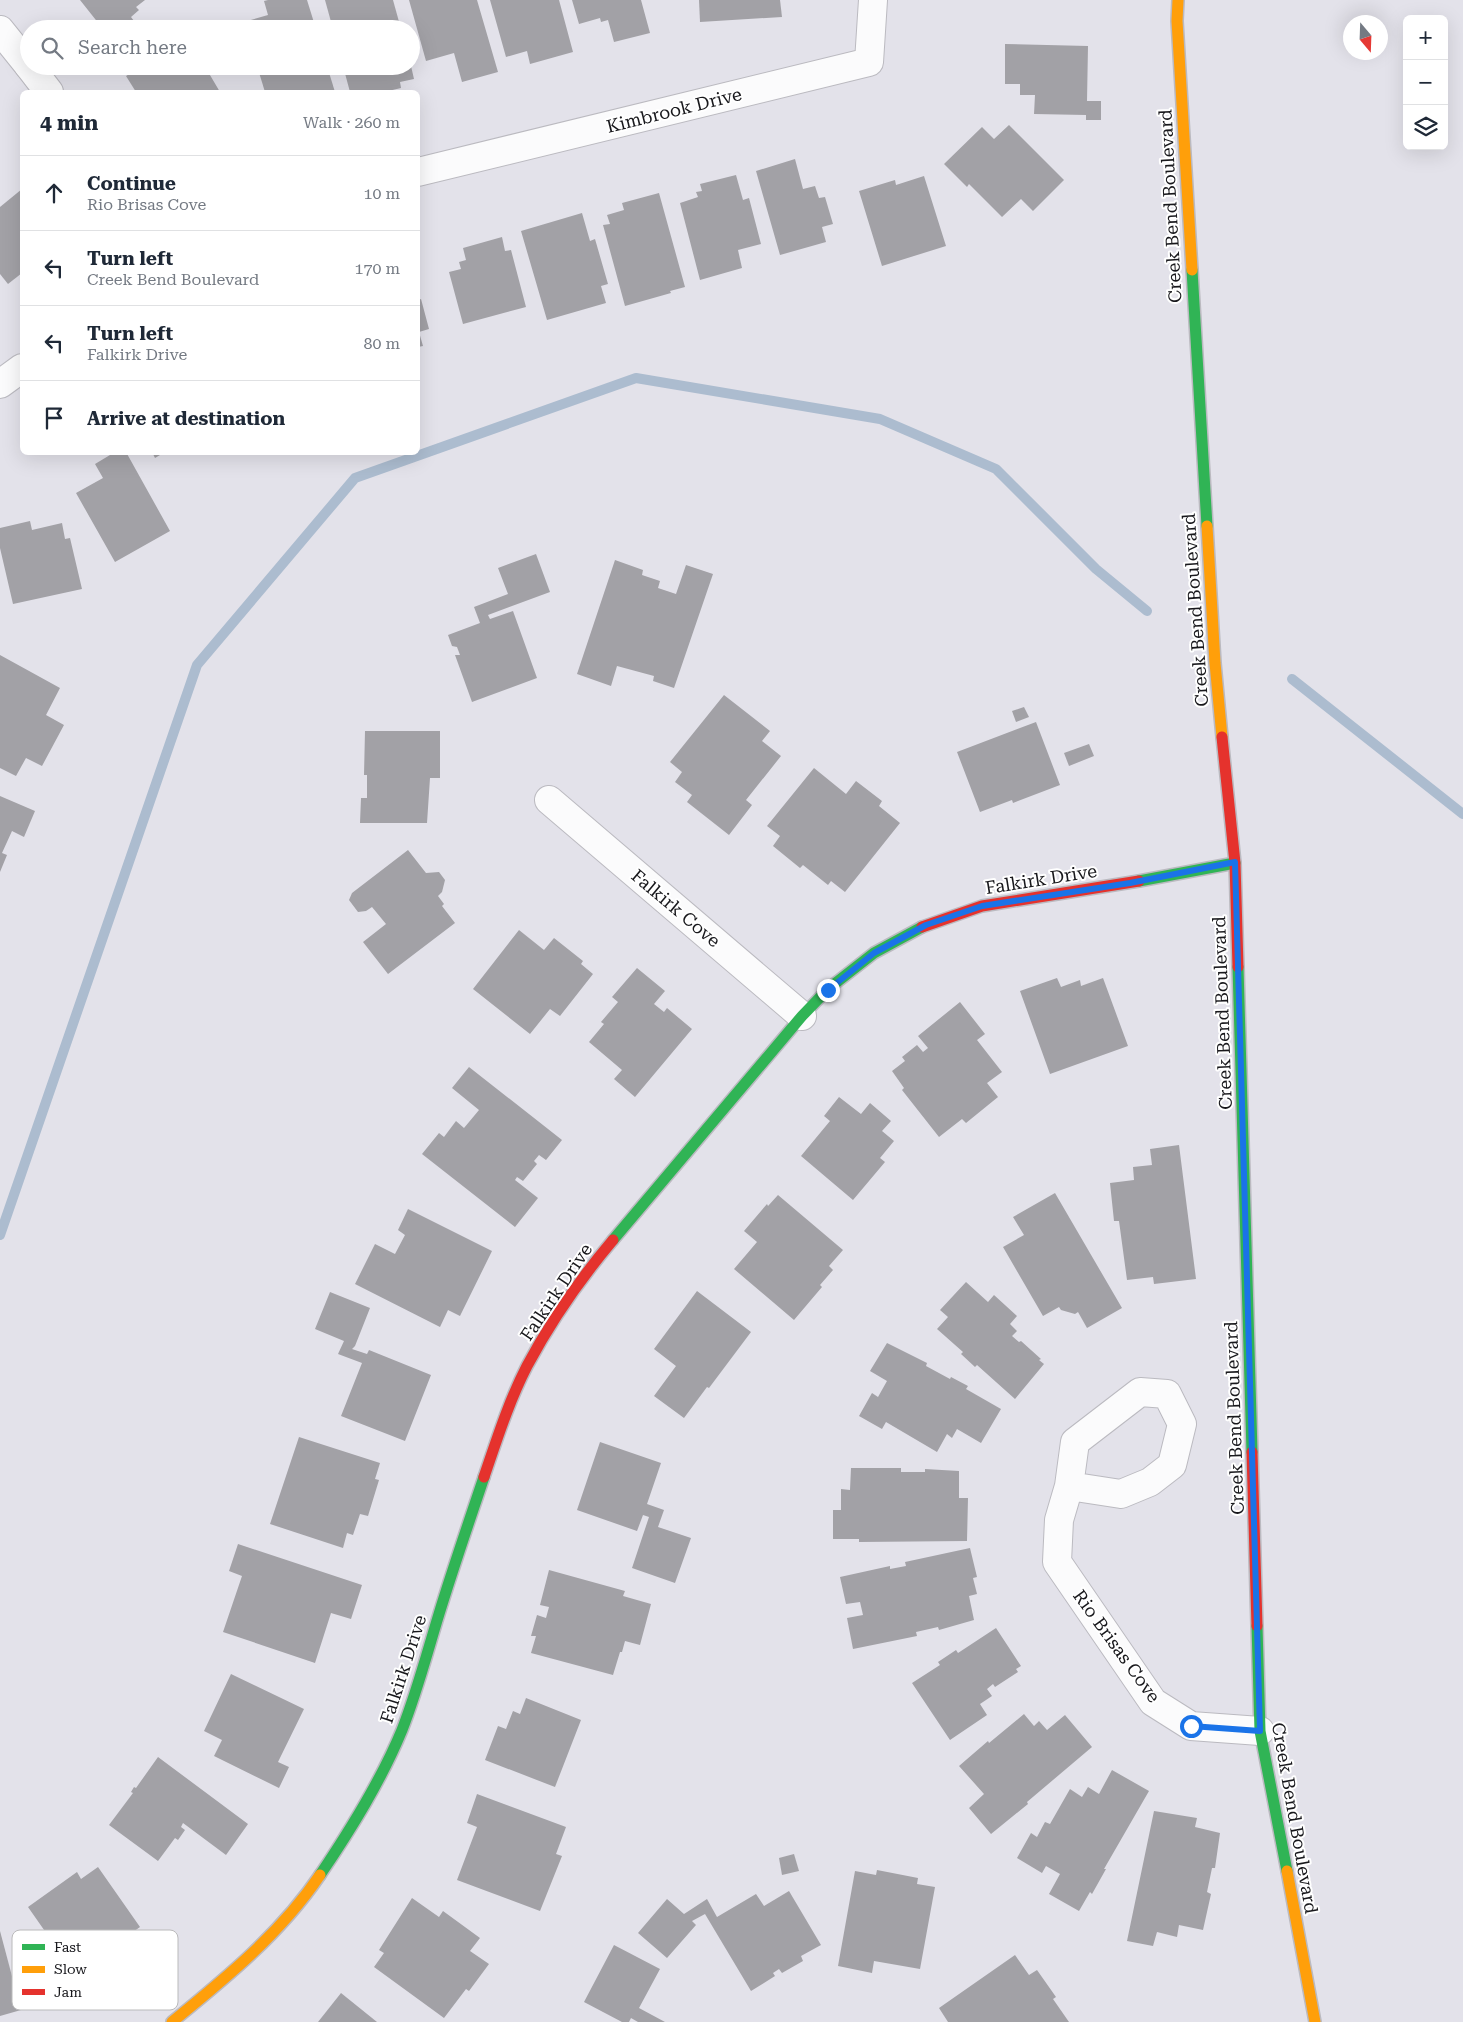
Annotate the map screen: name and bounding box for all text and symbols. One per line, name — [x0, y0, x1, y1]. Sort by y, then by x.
north arrow — [1343, 15, 1388, 60]
map controls — [1403, 15, 1448, 150]
button: + — [1403, 15, 1448, 60]
search box — [20, 20, 420, 75]
icon: search — [38, 34, 66, 62]
text: Search here — [78, 36, 187, 59]
button: − — [1403, 60, 1448, 105]
street label: Kimbrook Drive — [604, 83, 744, 137]
button: layers — [1403, 105, 1448, 150]
street label: Creek Bend Boulevard — [1154, 108, 1186, 303]
text: 4 min — [40, 111, 98, 135]
text: Walk · 260 m — [303, 113, 400, 132]
text: Continue — [87, 172, 176, 195]
icon: ahead — [40, 179, 68, 207]
text: 10 m — [363, 184, 400, 203]
text: Rio Brisas Cove — [87, 195, 206, 214]
text: Turn left — [87, 247, 173, 270]
icon: left — [40, 254, 68, 282]
text: 170 m — [354, 259, 400, 278]
text: Creek Bend Boulevard — [87, 270, 259, 289]
text: Turn left — [87, 322, 173, 345]
icon: left — [40, 329, 68, 357]
text: 80 m — [363, 334, 400, 353]
text: Falkirk Drive — [87, 345, 187, 364]
icon: arrive — [40, 404, 68, 432]
text: Arrive at destination — [87, 407, 285, 430]
street label: Creek Bend Boulevard — [1178, 512, 1212, 707]
street label: Falkirk Drive — [984, 860, 1098, 898]
street label: Falkirk Cove — [627, 865, 725, 951]
street label: Creek Bend Boulevard — [1208, 915, 1236, 1110]
route end — [817, 979, 840, 1002]
street label: Falkirk Drive — [516, 1239, 596, 1345]
street label: Creek Bend Boulevard — [1220, 1320, 1248, 1515]
street label: Rio Brisas Cove — [1069, 1586, 1165, 1706]
street label: Falkirk Drive — [376, 1612, 430, 1726]
route start — [1180, 1715, 1203, 1738]
street label: Creek Bend Boulevard — [1268, 1721, 1322, 1916]
legend — [12, 1930, 178, 2010]
text: Fast — [54, 1939, 81, 1955]
text: Slow — [54, 1961, 87, 1977]
text: Jam — [54, 1984, 82, 2000]

